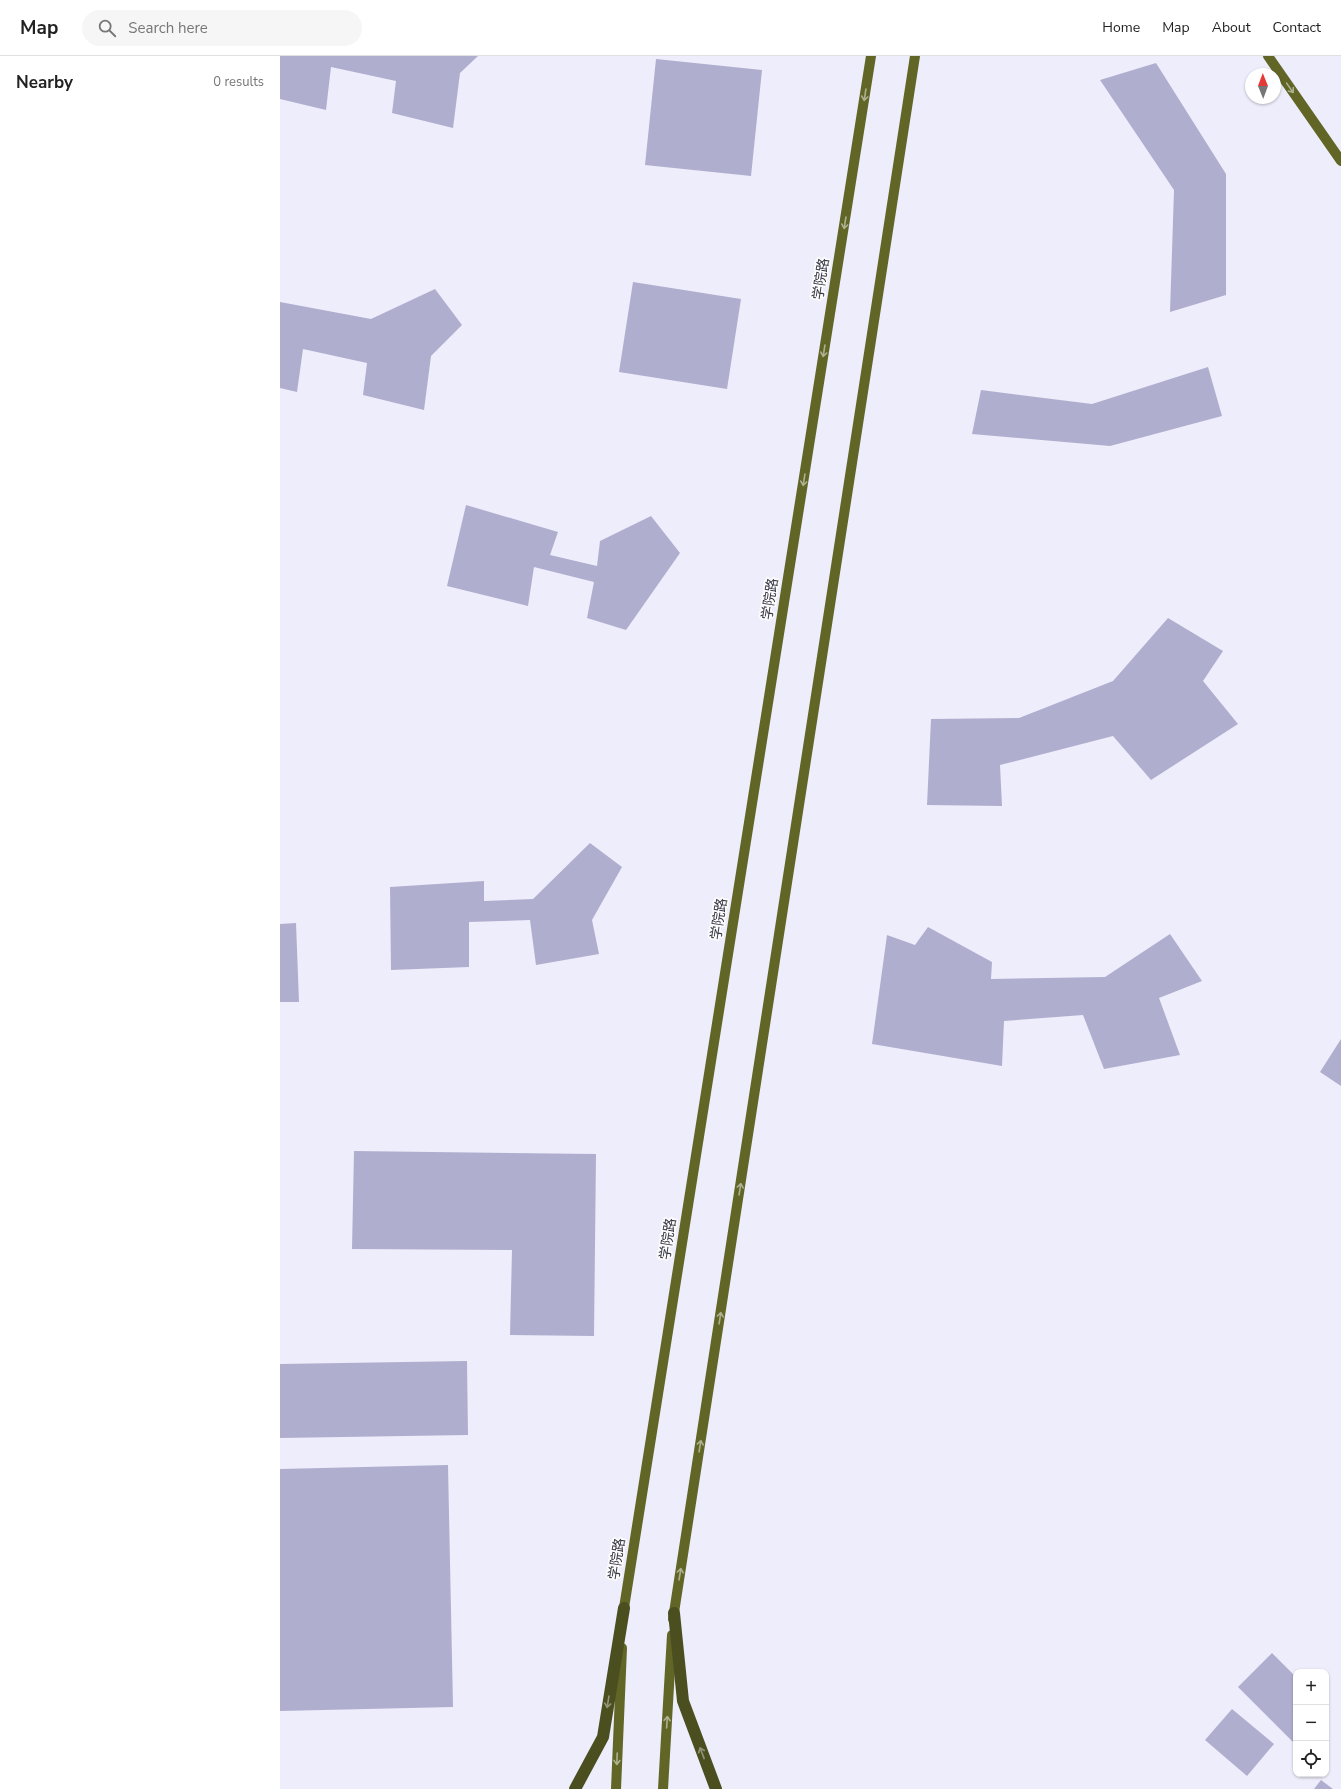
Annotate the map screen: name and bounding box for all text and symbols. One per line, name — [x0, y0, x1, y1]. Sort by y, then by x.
search box — [82, 10, 362, 46]
text: Map — [20, 15, 58, 41]
icon: search — [96, 17, 118, 39]
text: Search here — [128, 18, 208, 38]
text: Home — [1102, 18, 1140, 37]
text: Map — [1162, 18, 1190, 37]
text: About — [1212, 18, 1251, 37]
text: Contact — [1273, 18, 1321, 37]
north arrow — [1245, 68, 1281, 104]
text: Nearby — [16, 71, 73, 94]
text: 0 results — [213, 73, 264, 91]
one-way arrow — [1286, 82, 1294, 93]
one-way arrow — [861, 88, 869, 101]
one-way arrow — [841, 216, 849, 229]
street label: 学院路 — [808, 257, 834, 301]
one-way arrow — [820, 344, 828, 357]
one-way arrow — [800, 473, 808, 486]
street label: 学院路 — [757, 577, 783, 621]
street label: 学院路 — [706, 897, 732, 941]
one-way arrow — [736, 1183, 744, 1196]
street label: 学院路 — [655, 1217, 681, 1261]
one-way arrow — [716, 1312, 724, 1325]
one-way arrow — [696, 1440, 704, 1453]
street label: 学院路 — [604, 1537, 630, 1581]
one-way arrow — [676, 1568, 684, 1581]
map controls — [1293, 1669, 1329, 1777]
button: + — [1293, 1669, 1329, 1705]
one-way arrow — [604, 1695, 612, 1708]
button: − — [1293, 1705, 1329, 1741]
one-way arrow — [663, 1716, 670, 1729]
button: locate — [1293, 1741, 1329, 1777]
one-way arrow — [698, 1747, 706, 1759]
one-way arrow — [614, 1752, 621, 1765]

